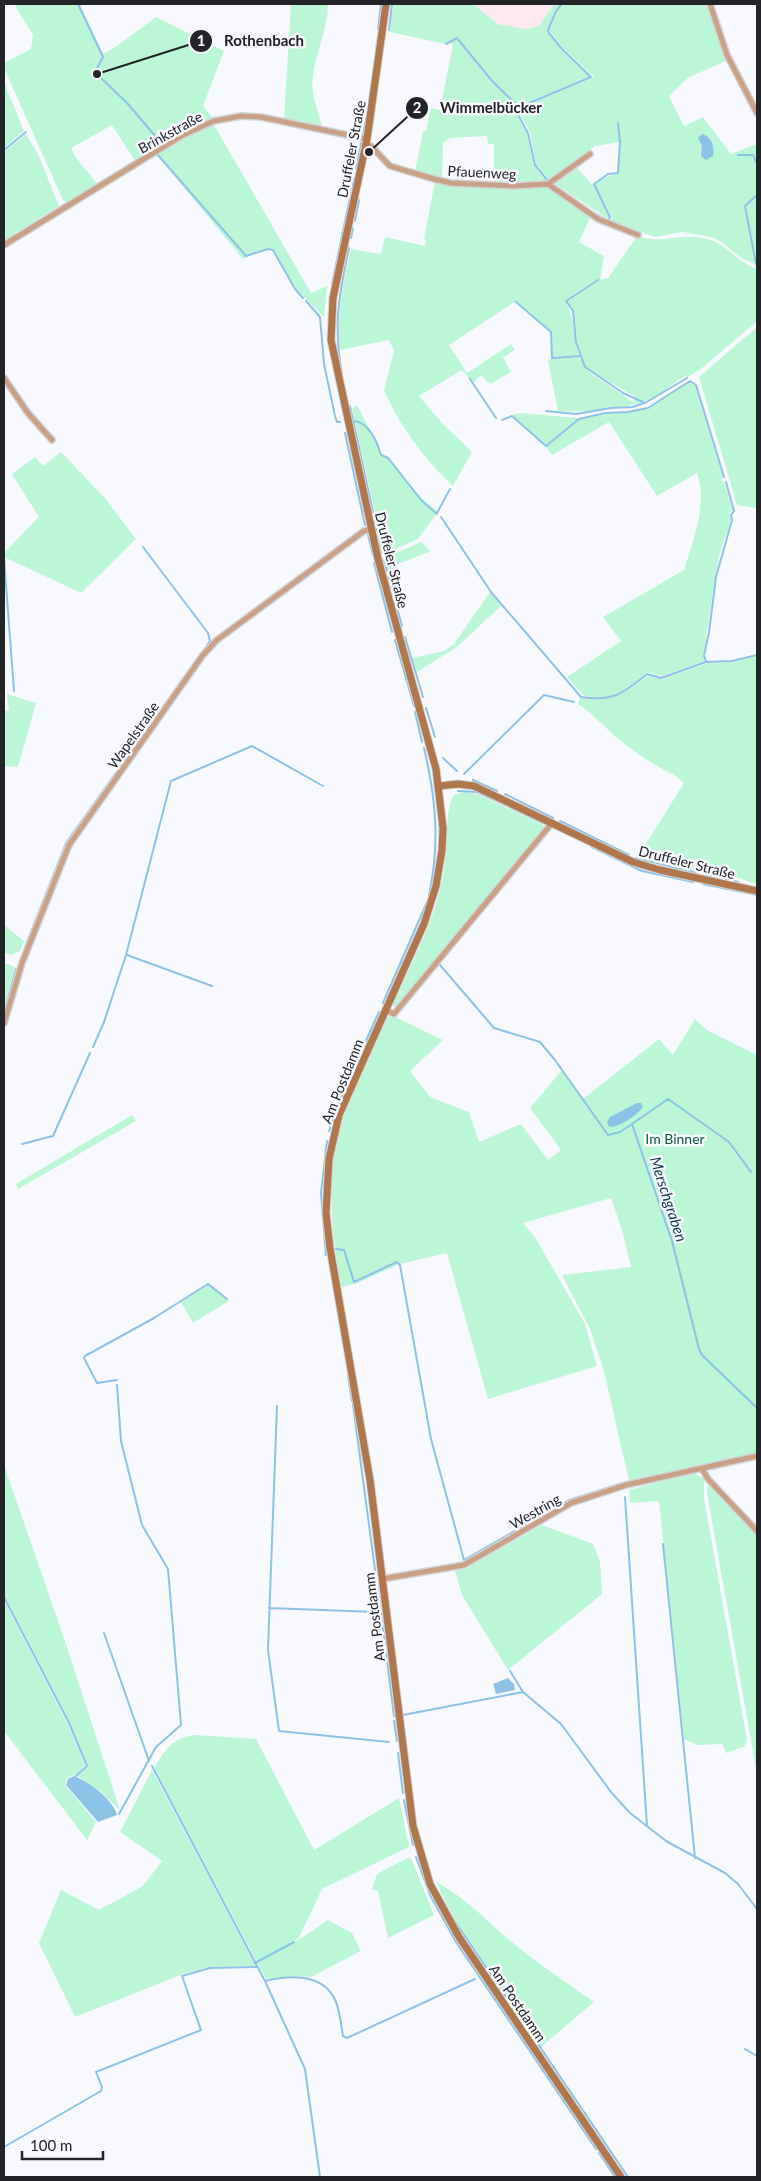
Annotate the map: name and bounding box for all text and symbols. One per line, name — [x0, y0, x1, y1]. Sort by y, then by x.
callout: Rothenbach — [189, 26, 314, 56]
text: 1 — [197, 31, 205, 49]
text: Rothenbach — [224, 31, 304, 49]
callout: Wimmelbücker — [405, 93, 552, 123]
text: 2 — [413, 98, 422, 116]
text: Wimmelbücker — [440, 98, 542, 116]
street label: Druffeler Straße — [333, 99, 369, 199]
street label: Brinkstraße — [135, 107, 205, 157]
street label: Pfauenweg — [447, 162, 517, 182]
street label: Druffeler Straße — [372, 510, 412, 610]
street label: Wapelstraße — [104, 698, 162, 772]
street label: Druffeler Straße — [637, 842, 737, 882]
street label: Am Postdamm — [317, 1036, 367, 1126]
park label: Im Binner — [645, 1130, 705, 1147]
water label: Merschgraben — [647, 1154, 691, 1244]
street label: Westring — [507, 1490, 563, 1532]
street label: Am Postdamm — [360, 1572, 388, 1662]
street label: Am Postdamm — [486, 1961, 550, 2045]
scale bar — [22, 2128, 104, 2160]
text: 100 m — [30, 2136, 72, 2154]

